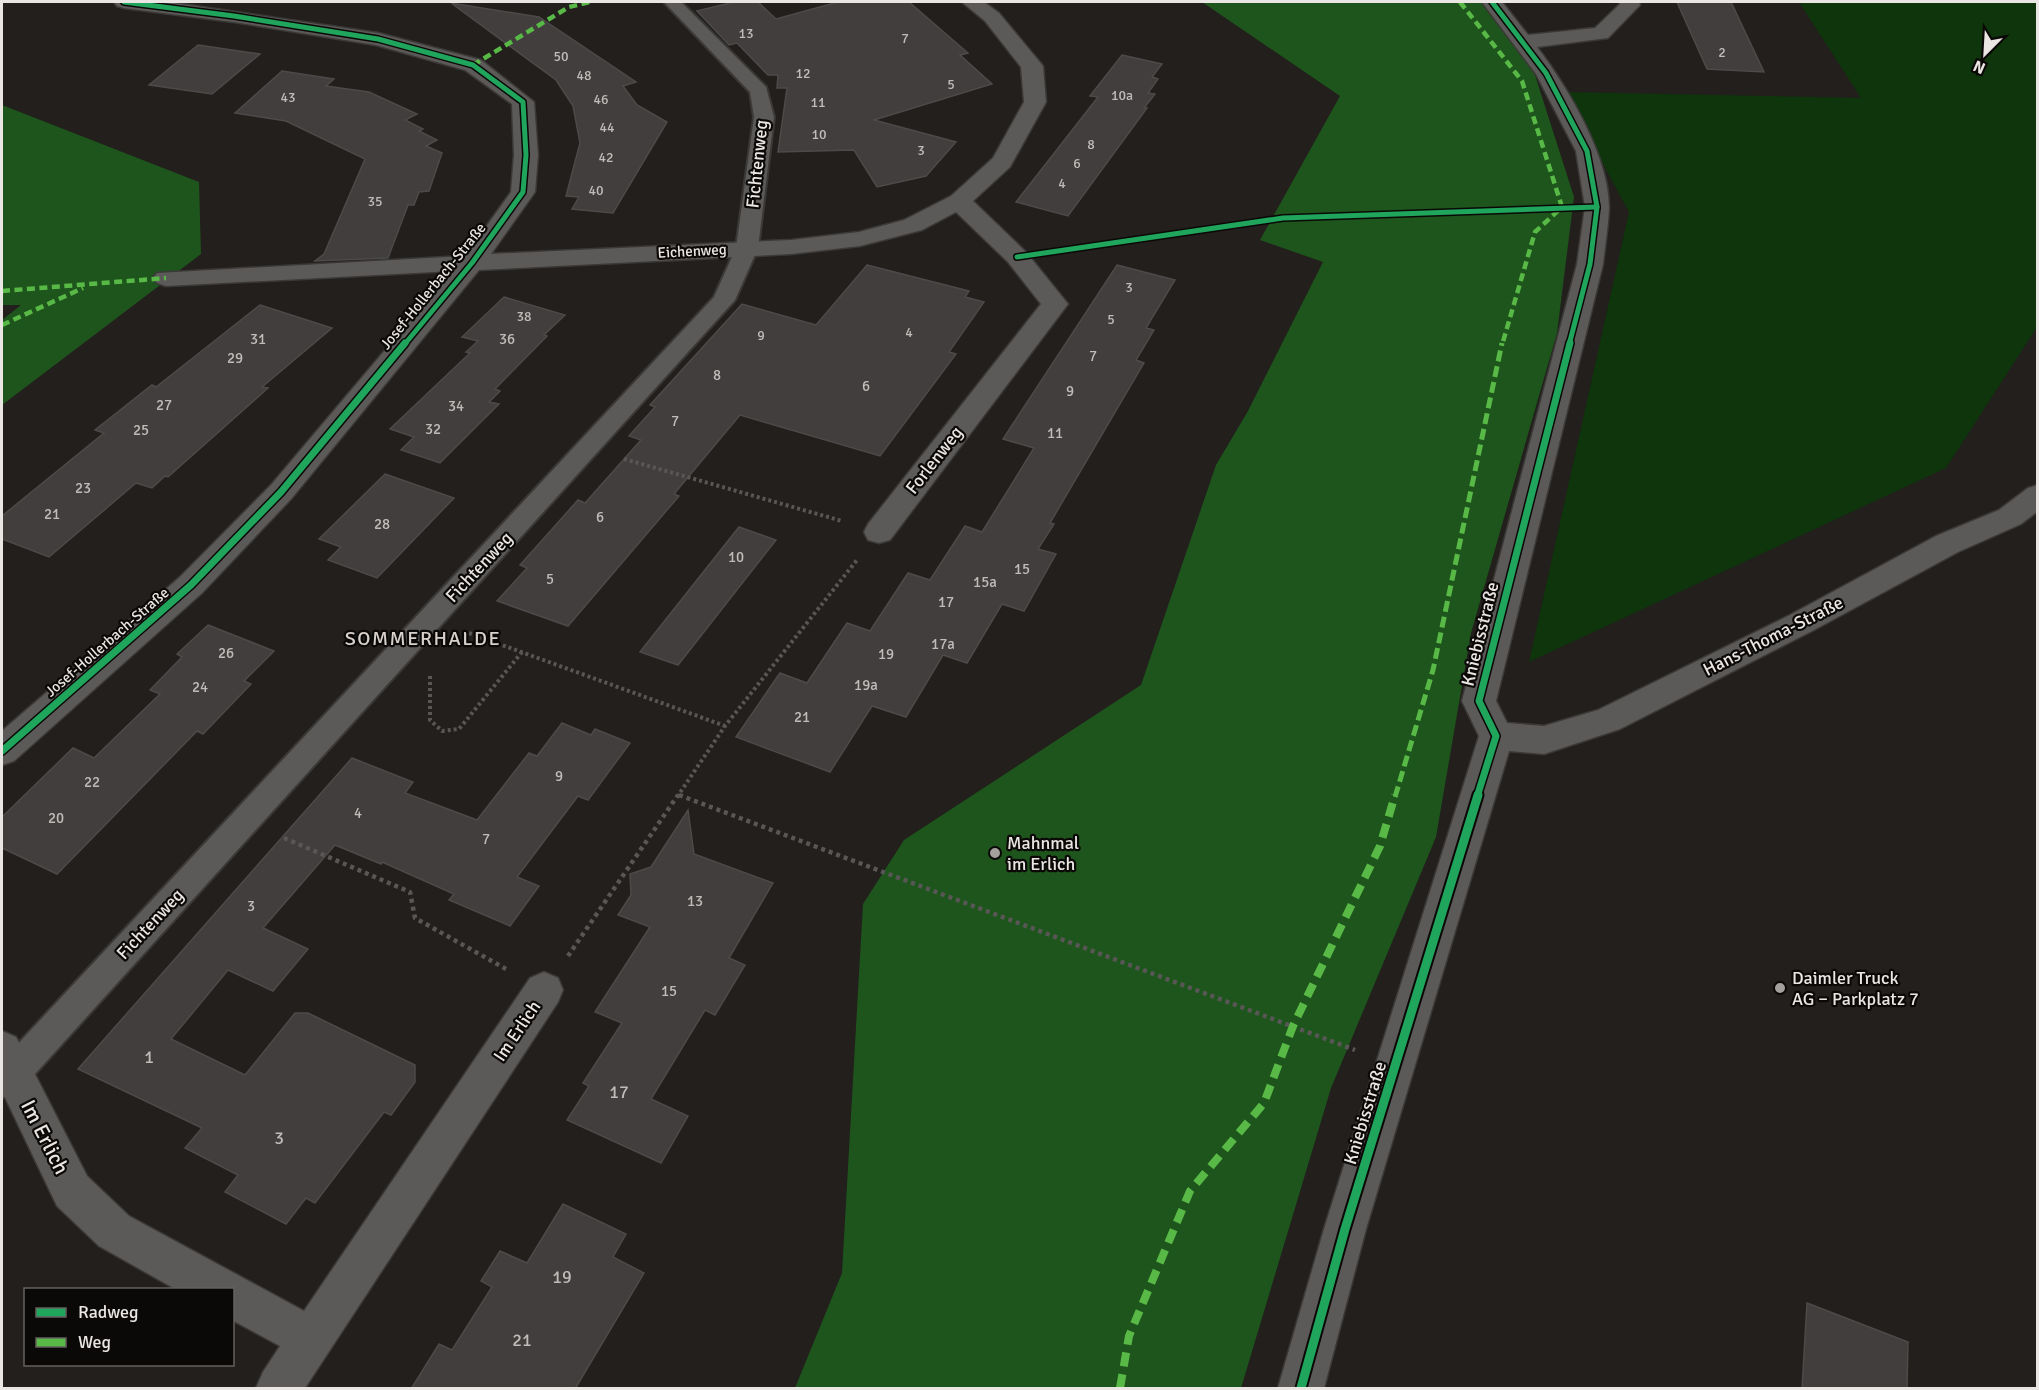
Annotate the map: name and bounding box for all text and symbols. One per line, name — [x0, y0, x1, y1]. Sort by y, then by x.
north arrow — [1955, 24, 2015, 84]
house number: 13 — [738, 25, 754, 42]
house number: 7 — [901, 30, 909, 47]
house number: 2 — [1718, 44, 1726, 61]
house number: 50 — [553, 48, 569, 65]
text: N — [1970, 55, 1988, 78]
house number: 12 — [795, 65, 811, 82]
house number: 48 — [576, 67, 592, 84]
house number: 5 — [947, 76, 955, 93]
house number: 10a — [1111, 87, 1133, 104]
house number: 43 — [280, 89, 296, 106]
house number: 46 — [593, 91, 609, 108]
house number: 11 — [810, 94, 826, 111]
house number: 44 — [599, 119, 615, 136]
street label: Fichtenweg — [741, 119, 773, 209]
house number: 10 — [811, 126, 827, 143]
house number: 8 — [1087, 136, 1095, 153]
house number: 3 — [917, 142, 925, 159]
house number: 42 — [598, 149, 614, 166]
house number: 6 — [1073, 155, 1081, 172]
house number: 4 — [1058, 175, 1066, 192]
house number: 40 — [588, 182, 604, 199]
house number: 35 — [367, 193, 383, 210]
street label: Josef-Hollerbach-Straße — [376, 219, 490, 353]
street label: Eichenweg — [657, 240, 727, 262]
house number: 3 — [1125, 279, 1133, 296]
house number: 38 — [516, 308, 532, 325]
house number: 5 — [1107, 311, 1115, 328]
house number: 4 — [905, 324, 913, 341]
house number: 9 — [757, 327, 765, 344]
house number: 31 — [250, 330, 266, 348]
house number: 36 — [499, 330, 515, 348]
house number: 7 — [1089, 347, 1097, 365]
house number: 29 — [227, 349, 243, 367]
house number: 8 — [713, 366, 721, 384]
house number: 6 — [862, 377, 870, 395]
house number: 9 — [1066, 382, 1074, 400]
house number: 27 — [156, 396, 172, 414]
house number: 34 — [448, 397, 464, 415]
house number: 7 — [671, 412, 679, 430]
house number: 32 — [425, 420, 441, 438]
house number: 25 — [133, 421, 149, 439]
street label: Forlenweg — [901, 422, 967, 498]
house number: 11 — [1047, 424, 1063, 442]
house number: 23 — [75, 479, 91, 497]
house number: 21 — [44, 505, 60, 523]
house number: 6 — [596, 508, 604, 526]
house number: 28 — [374, 515, 390, 533]
street label: Fichtenweg — [441, 527, 517, 607]
house number: 10 — [728, 548, 744, 566]
house number: 15 — [1014, 560, 1030, 578]
house number: 5 — [546, 570, 554, 588]
house number: 15a — [973, 573, 997, 591]
street label: Kniebisstraße — [1456, 580, 1504, 688]
street label: Josef-Hollerbach-Straße — [42, 583, 172, 701]
street label: Hans-Thoma-Straße — [1699, 591, 1847, 681]
house number: 17 — [938, 593, 954, 611]
district label: SOMMERHALDE — [345, 626, 501, 651]
house number: 17a — [931, 635, 955, 653]
house number: 26 — [218, 644, 234, 662]
house number: 19 — [878, 645, 894, 663]
house number: 19a — [854, 676, 878, 694]
house number: 24 — [192, 678, 208, 696]
house number: 21 — [794, 708, 810, 726]
house number: 9 — [555, 767, 563, 785]
house number: 22 — [84, 773, 100, 791]
house number: 4 — [354, 804, 362, 822]
house number: 20 — [48, 809, 64, 827]
house number: 7 — [482, 830, 490, 848]
place label: Mahnmal im Erlich — [1007, 832, 1079, 875]
marker: Mahnmal im Erlich — [988, 846, 1002, 860]
street label: Fichtenweg — [112, 884, 188, 964]
house number: 13 — [687, 892, 703, 910]
house number: 3 — [247, 897, 255, 915]
place label: Daimler Truck AG − Parkplatz 7 — [1792, 967, 1919, 1010]
marker: Daimler Truck AG − Parkplatz 7 — [1773, 981, 1787, 995]
house number: 15 — [661, 982, 677, 1000]
street label: Im Erlich — [489, 996, 545, 1066]
house number: 1 — [144, 1046, 154, 1068]
street label: Kniebisstraße — [1339, 1059, 1391, 1167]
house number: 17 — [609, 1081, 629, 1103]
street label: Im Erlich — [15, 1095, 75, 1179]
house number: 3 — [274, 1127, 284, 1149]
house number: 19 — [552, 1266, 572, 1288]
legend — [24, 1288, 234, 1366]
text: Radweg — [78, 1301, 139, 1323]
house number: 21 — [512, 1329, 532, 1351]
text: Weg — [78, 1331, 111, 1353]

